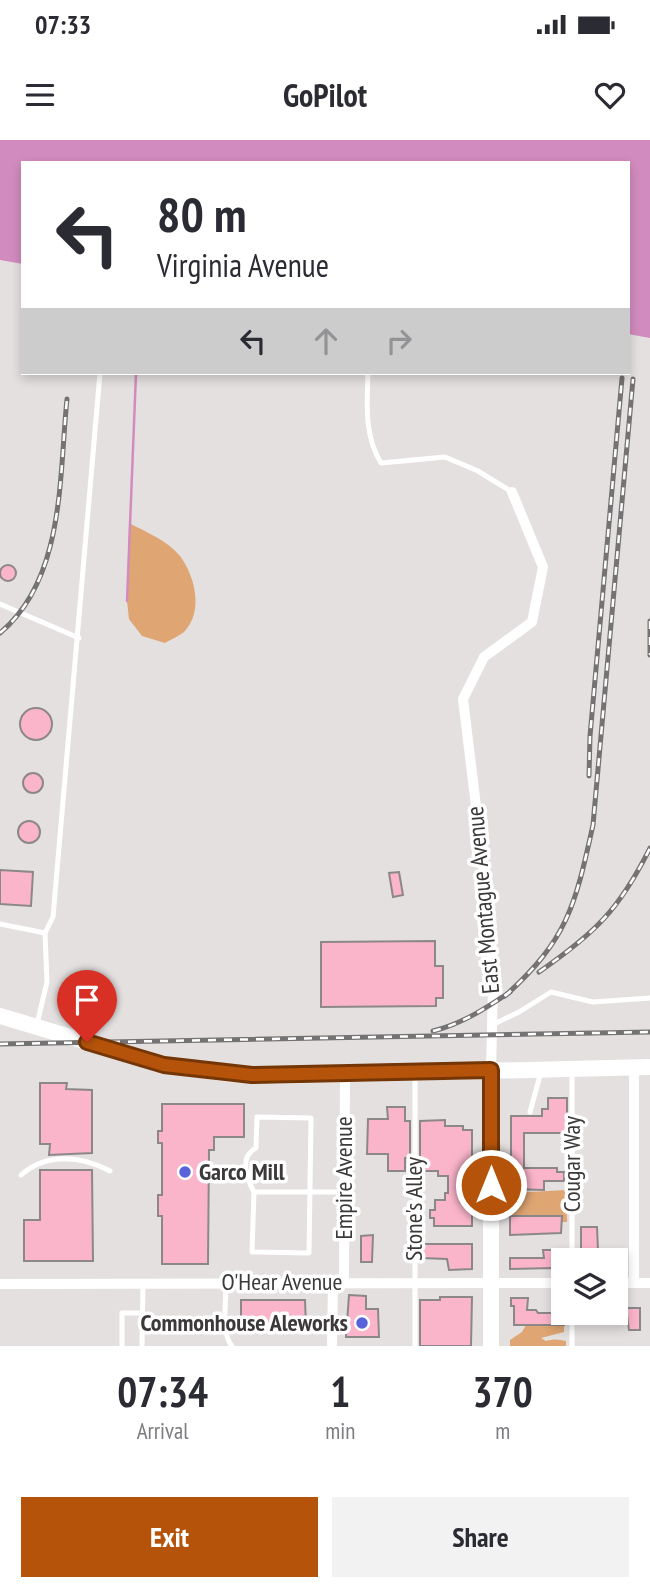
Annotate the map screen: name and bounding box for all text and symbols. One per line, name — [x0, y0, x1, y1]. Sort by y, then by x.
text: 07:33 — [35, 8, 91, 41]
text: GoPilot — [283, 74, 367, 116]
icon: menu — [21, 76, 59, 114]
icon: heart — [591, 76, 629, 114]
text: 80 m — [157, 182, 246, 246]
icon: left — [42, 189, 133, 280]
text: Virginia Avenue — [157, 244, 329, 286]
icon: left — [234, 322, 272, 360]
icon: ahead — [307, 322, 345, 360]
icon: right — [380, 322, 418, 360]
street label: East Montague Avenue — [459, 805, 506, 995]
pin — [57, 970, 117, 1042]
icon: arrive — [68, 981, 106, 1019]
street label: Empire Avenue — [328, 1116, 359, 1240]
street label: Cougar Way — [556, 1116, 587, 1212]
position arrow — [454, 1148, 528, 1222]
place label: Garco Mill — [199, 1156, 285, 1187]
street label: Stone's Alley — [398, 1157, 429, 1261]
marker: Garco Mill — [177, 1164, 193, 1180]
map controls — [551, 1248, 628, 1325]
button: layers — [551, 1248, 628, 1325]
street label: O'Hear Avenue — [222, 1266, 342, 1297]
place label: Commonhouse Aleworks — [141, 1307, 348, 1338]
marker: Commonhouse Aleworks — [354, 1315, 370, 1331]
text: 07:34 — [117, 1364, 208, 1419]
text: 1 — [330, 1364, 350, 1419]
text: 370 — [473, 1364, 533, 1419]
text: Arrival — [137, 1416, 189, 1445]
text: min — [325, 1416, 355, 1445]
text: m — [495, 1416, 510, 1445]
button: Exit — [21, 1497, 318, 1577]
button: Share — [332, 1497, 629, 1577]

